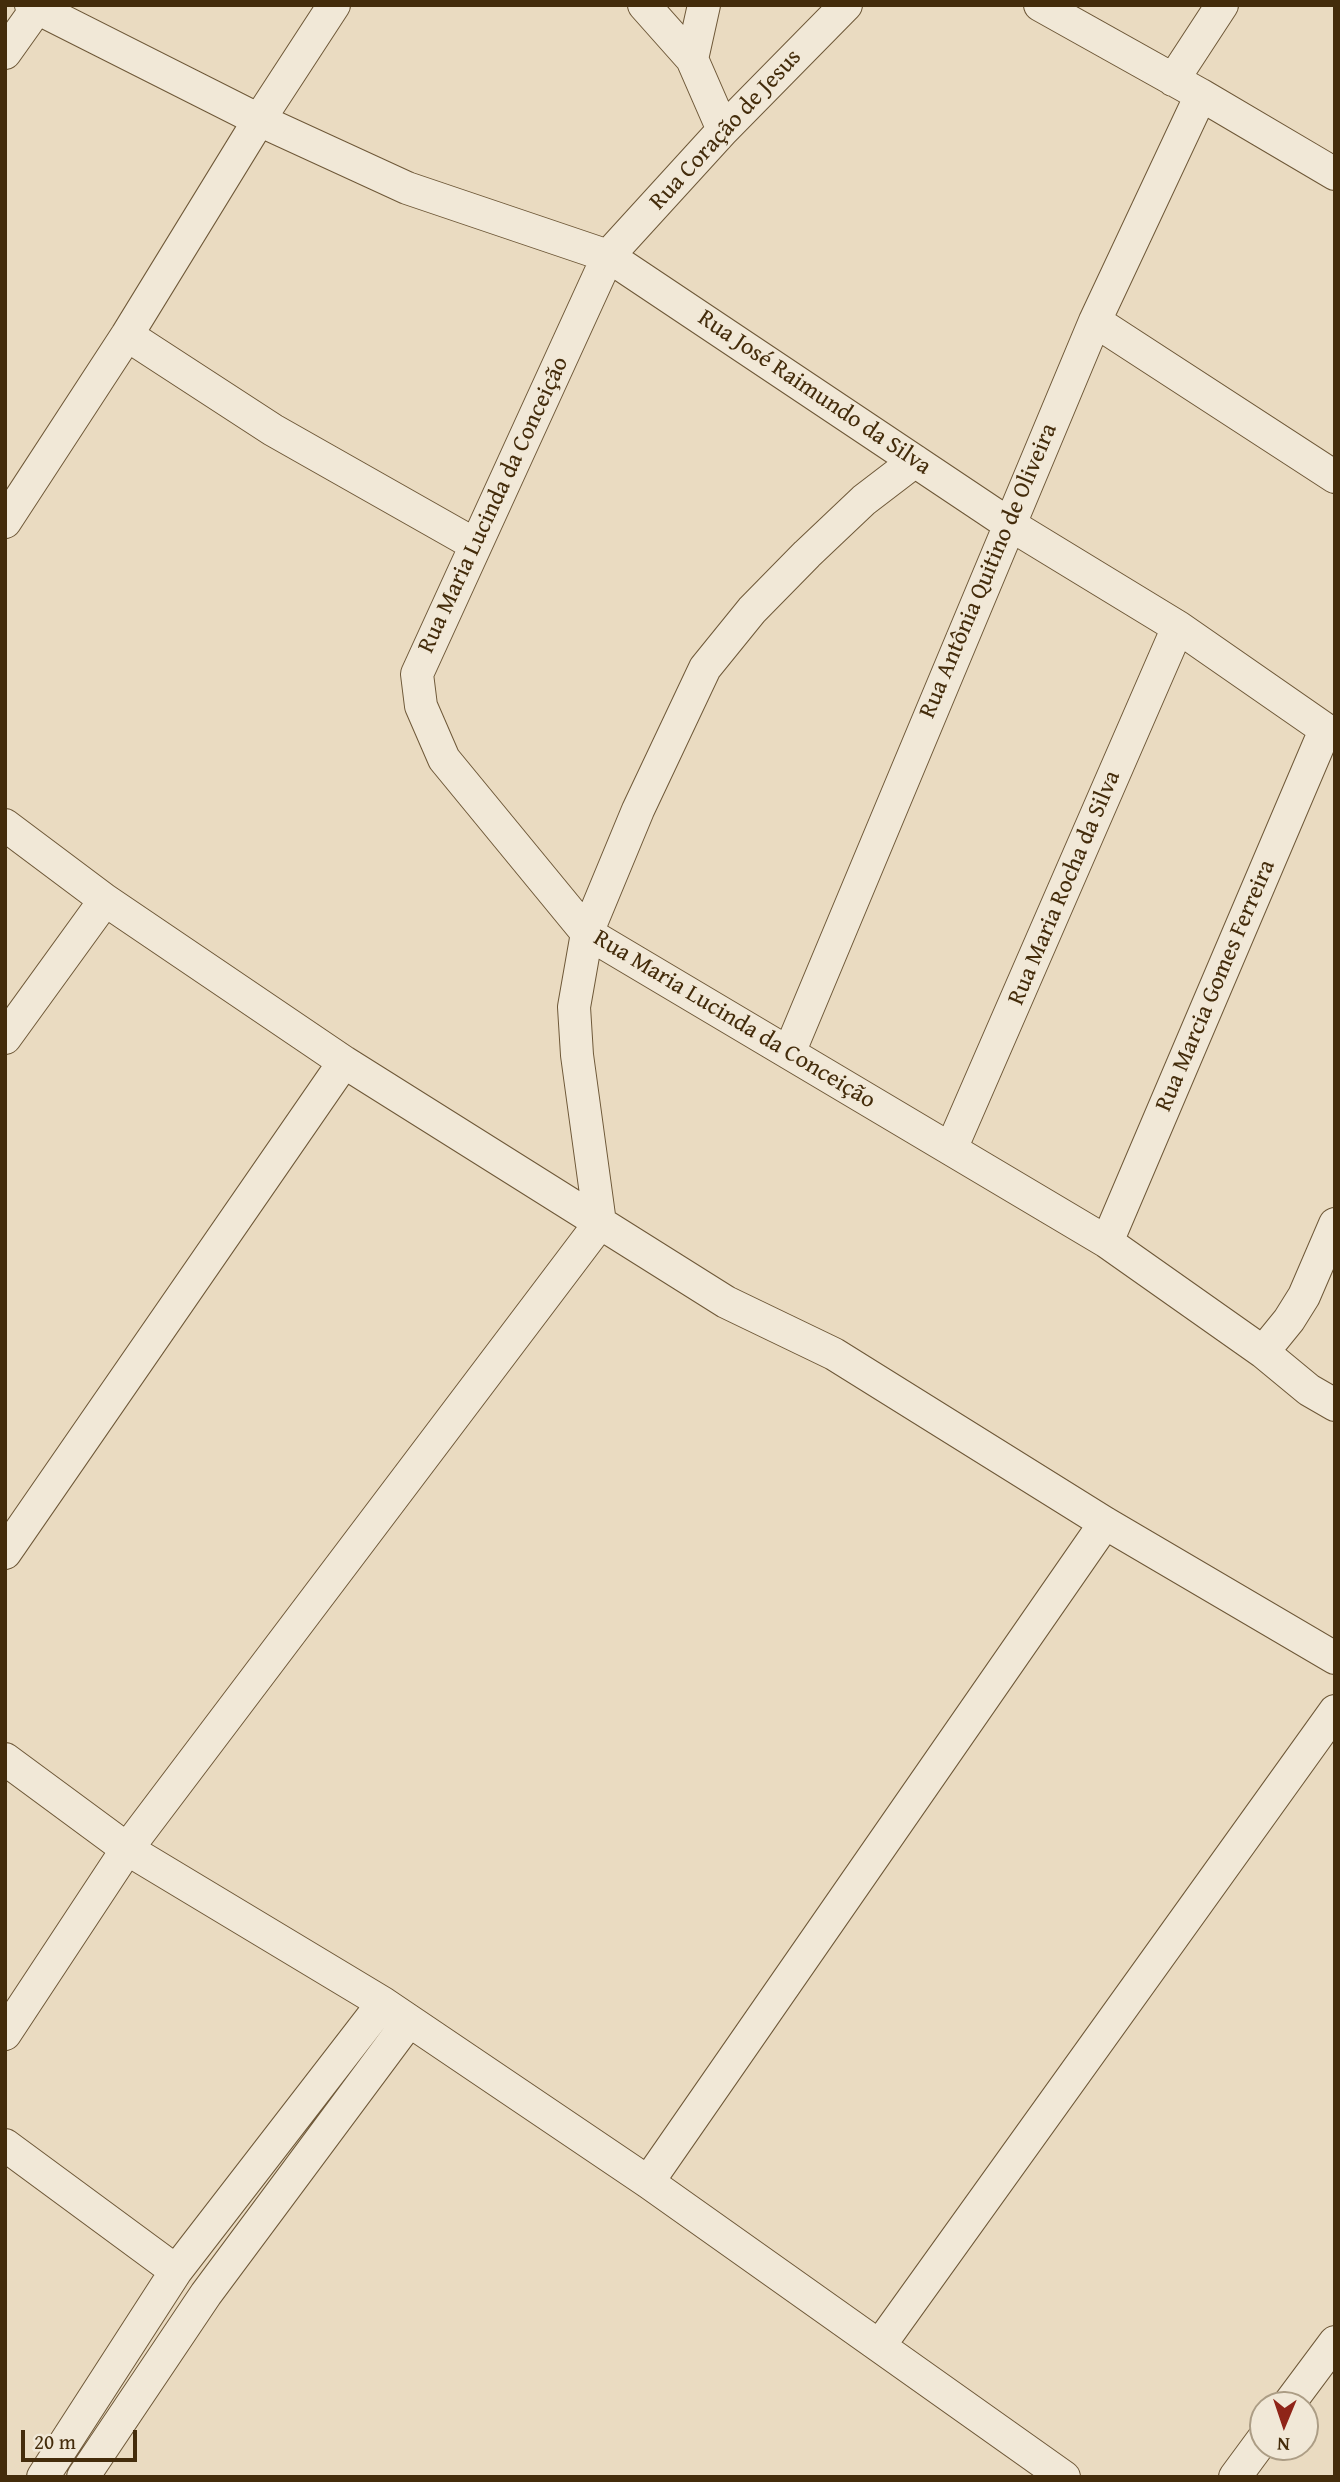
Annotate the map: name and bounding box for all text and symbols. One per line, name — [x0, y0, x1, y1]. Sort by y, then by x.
street label: Rua Coração de Jesus — [644, 44, 808, 216]
street label: Rua José Raimundo da Silva — [692, 304, 936, 482]
street label: Rua Maria Lucinda da Conceição — [413, 352, 575, 658]
street label: Rua Antônia Quitino de Oliveira — [914, 419, 1064, 723]
street label: Rua Maria Rocha da Silva — [1003, 767, 1127, 1009]
street label: Rua Marcia Gomes Ferreira — [1150, 856, 1282, 1116]
street label: Rua Maria Lucinda da Conceição — [588, 924, 880, 1116]
north arrow — [1249, 2391, 1319, 2461]
scale bar — [24, 2416, 140, 2460]
text: 20 m — [34, 2426, 76, 2457]
text: N — [1277, 2431, 1290, 2459]

